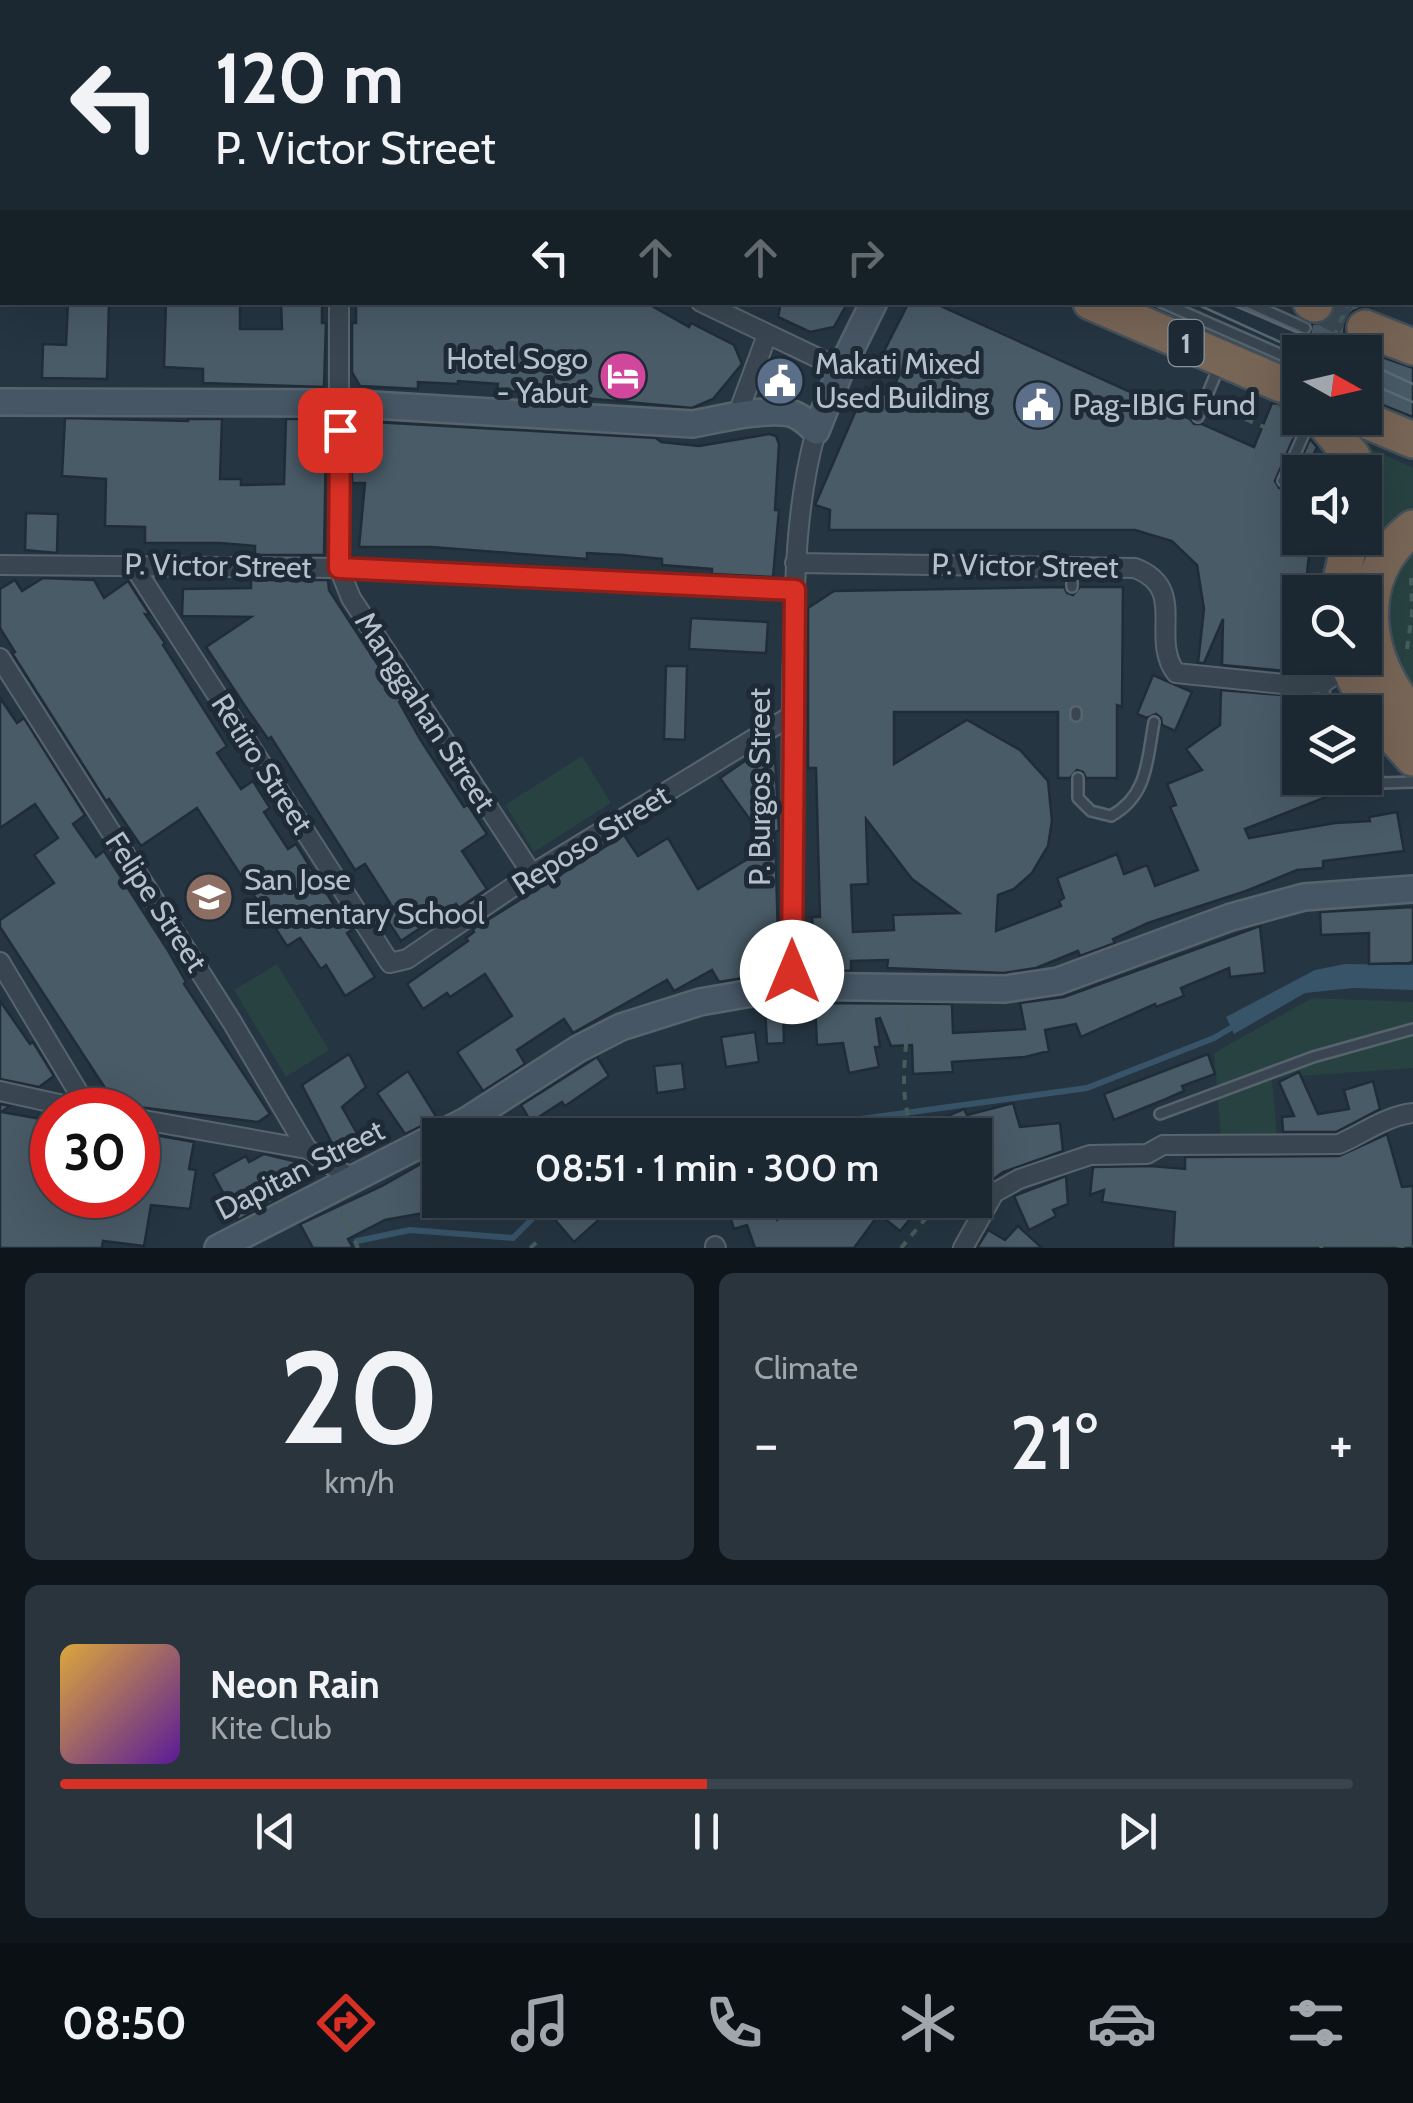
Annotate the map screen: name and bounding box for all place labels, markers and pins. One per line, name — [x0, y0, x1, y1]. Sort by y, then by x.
place label: Hotel Sogo - Yabut — [446, 340, 588, 411]
place label: Makati Mixed Used Building — [815, 345, 990, 416]
hotel icon: Hotel Sogo - Yabut — [597, 350, 649, 402]
public building icon: Makati Mixed Used Building — [754, 355, 806, 407]
public building icon: Pag-IBIG Fund — [1012, 379, 1064, 431]
place label: Pag-IBIG Fund — [1073, 386, 1256, 423]
pin — [298, 388, 383, 473]
place label: San Jose Elementary School — [244, 861, 484, 932]
school or university icon: San Jose Elementary School — [183, 871, 235, 923]

